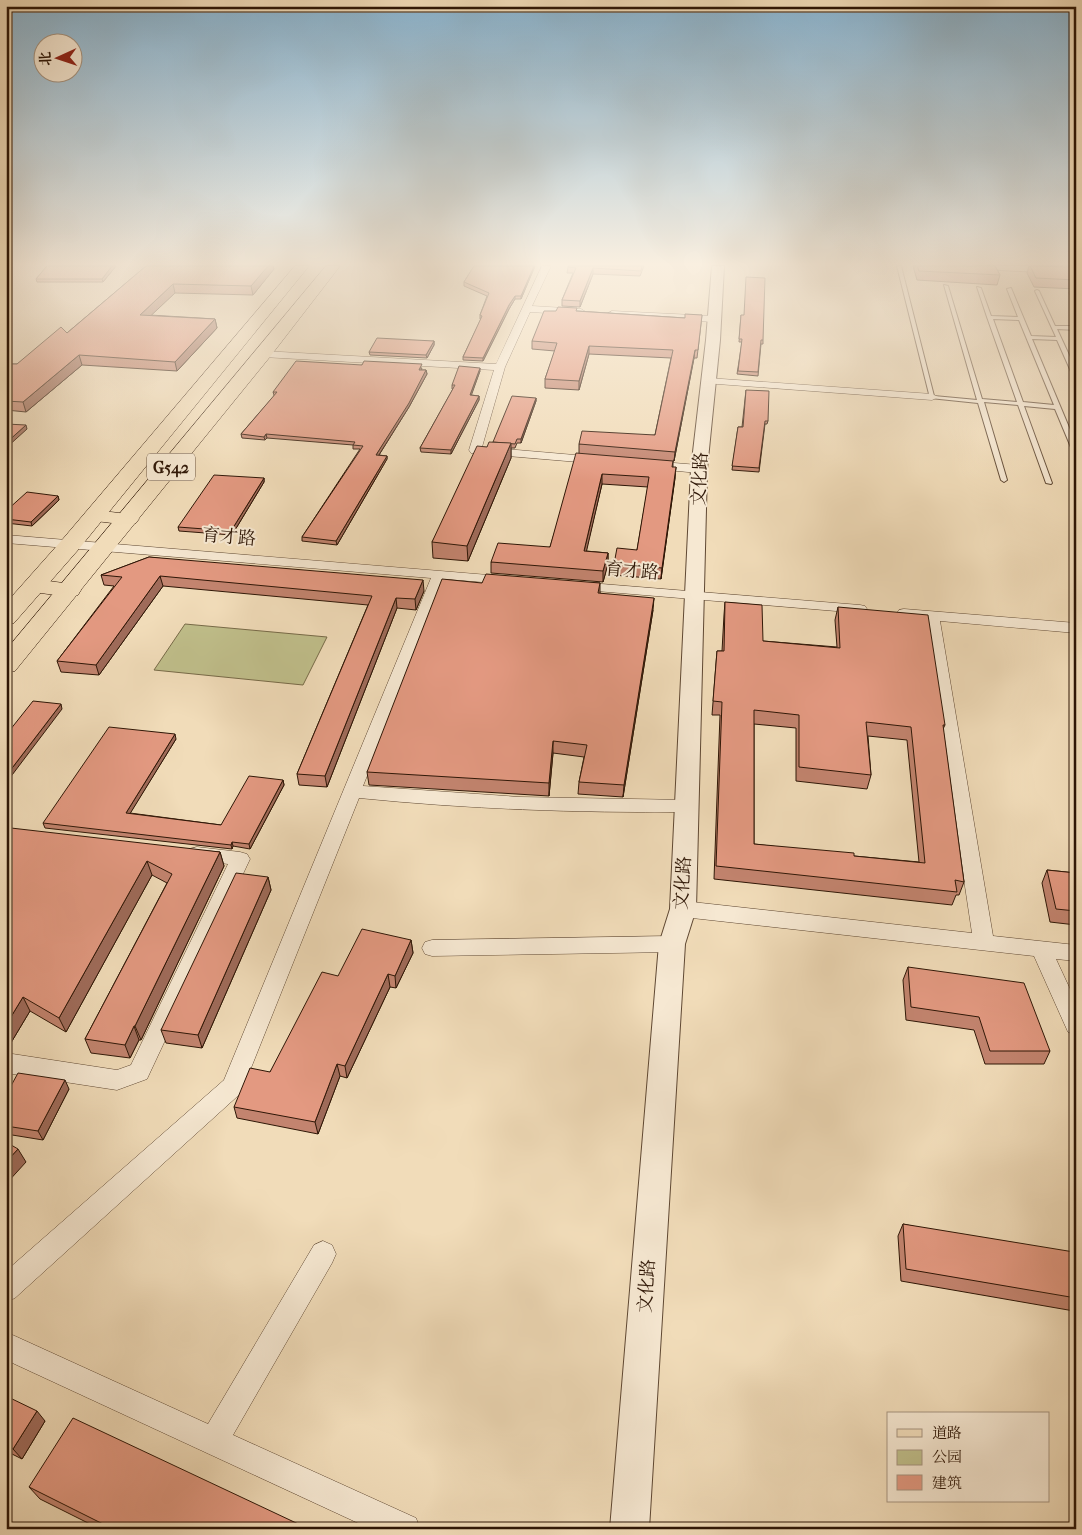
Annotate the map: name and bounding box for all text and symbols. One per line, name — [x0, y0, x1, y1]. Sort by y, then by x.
north arrow — [32, 32, 82, 82]
text: 北 — [37, 51, 54, 66]
street label: 文化路 — [688, 451, 712, 507]
road number: G542 — [147, 454, 195, 481]
street label: 育才路 — [201, 524, 257, 550]
street label: 育才路 — [604, 558, 660, 584]
street label: 文化路 — [671, 855, 695, 911]
street label: 文化路 — [635, 1258, 659, 1314]
legend — [887, 1412, 1050, 1502]
text: 道路 — [932, 1424, 962, 1442]
text: 公园 — [932, 1448, 962, 1466]
text: 建筑 — [932, 1474, 962, 1492]

